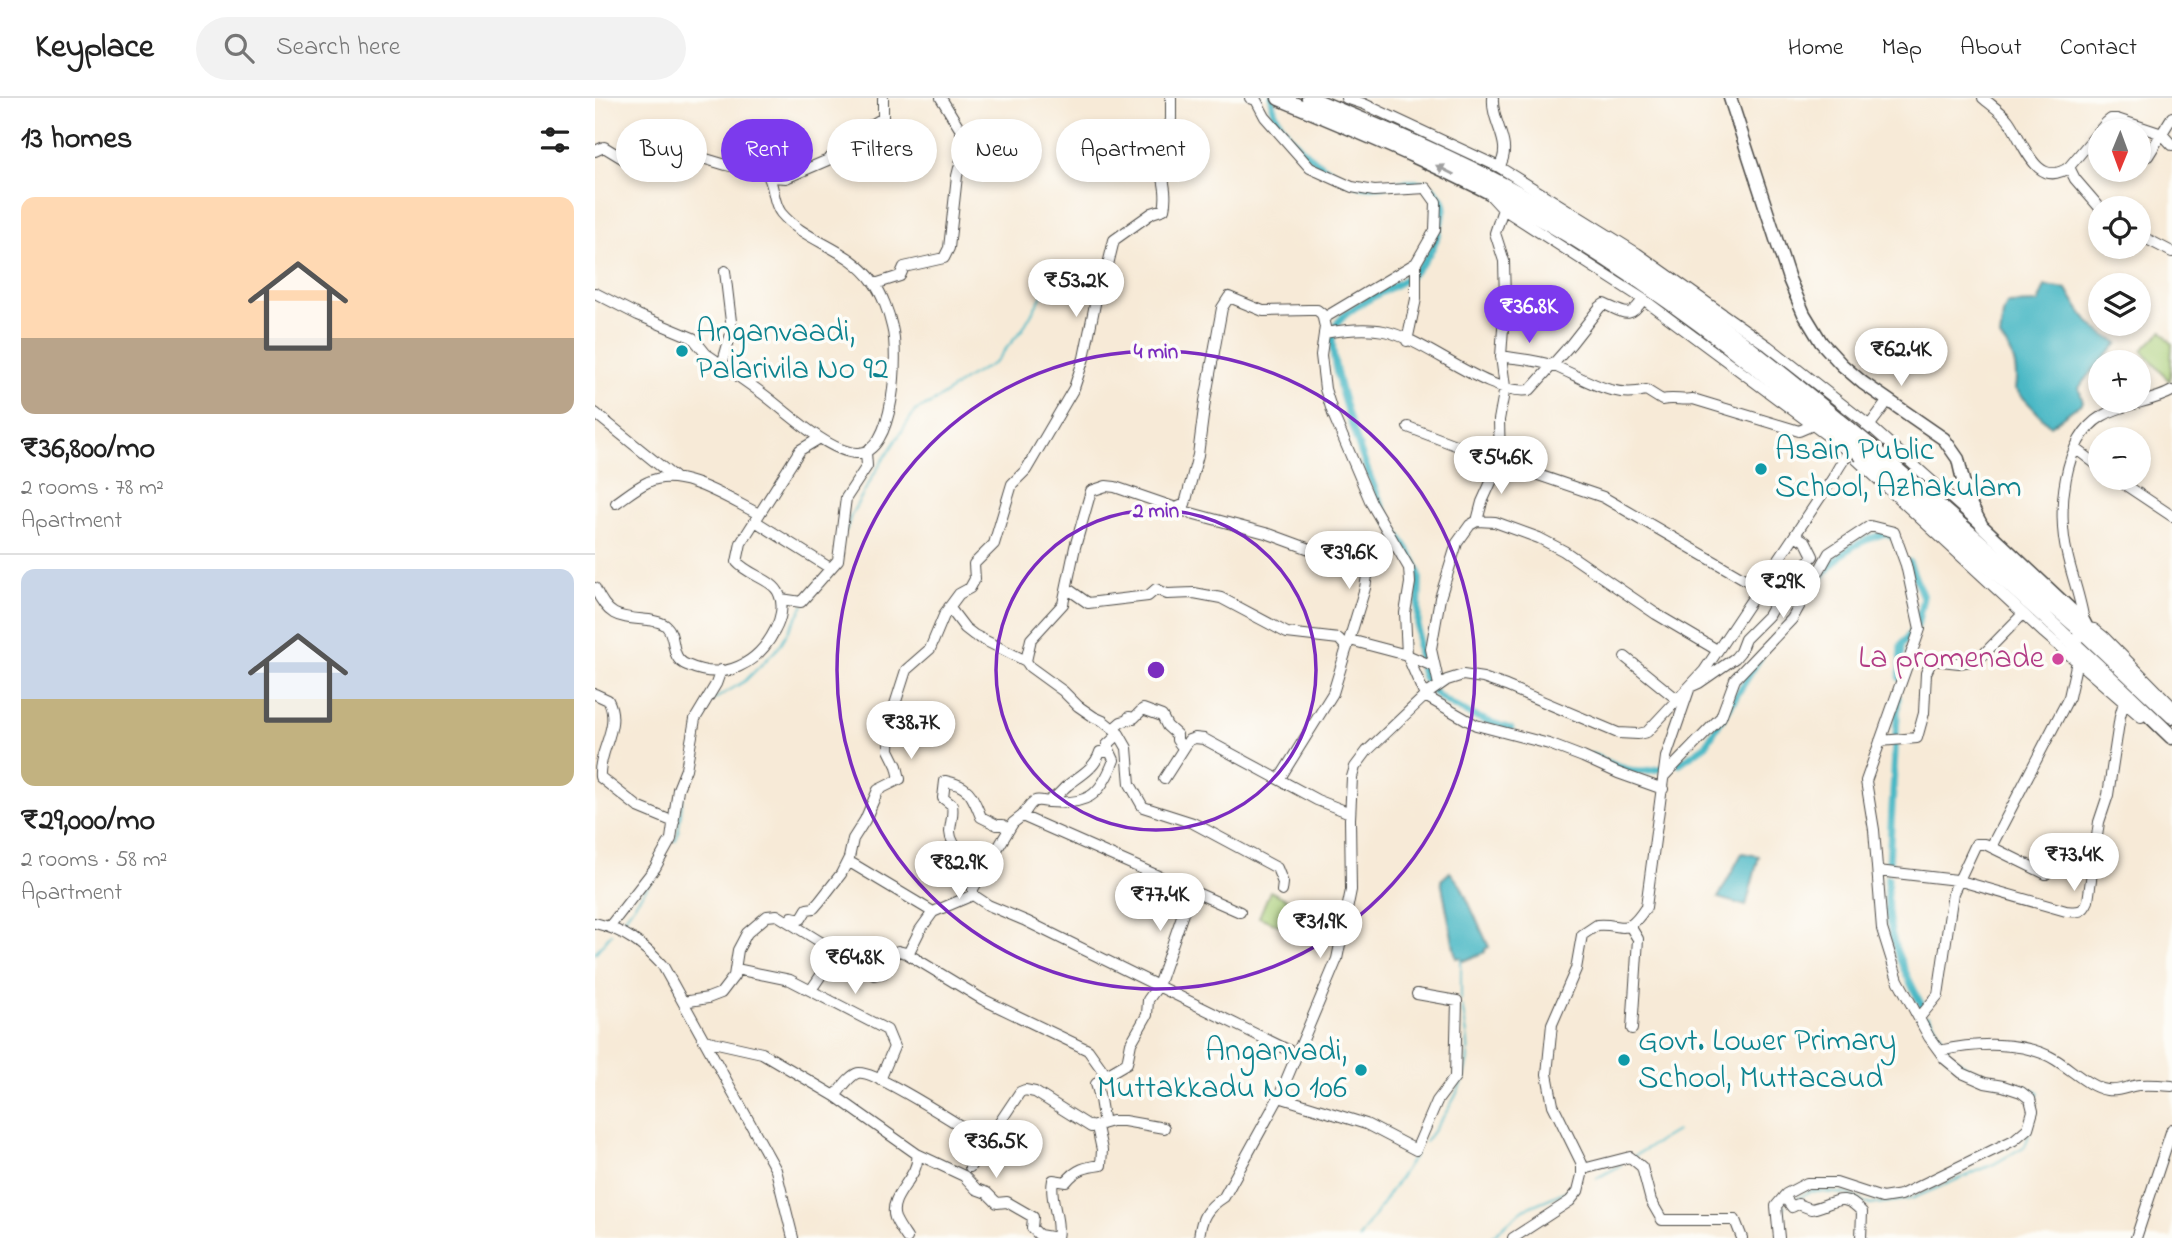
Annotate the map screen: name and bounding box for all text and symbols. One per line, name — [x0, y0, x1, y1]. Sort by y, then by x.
search box — [196, 17, 686, 80]
text: Keyplace — [35, 24, 154, 72]
icon: search — [220, 29, 258, 67]
text: Search here — [276, 29, 400, 67]
text: Home — [1788, 31, 1844, 66]
text: Map — [1882, 31, 1922, 66]
text: About — [1960, 31, 2022, 66]
text: Contact — [2060, 31, 2137, 66]
text: 13 homes — [21, 118, 132, 162]
chip: Buy — [616, 119, 707, 182]
chip: Rent — [721, 119, 813, 182]
chip: Filters — [827, 119, 937, 182]
chip: New — [951, 119, 1042, 182]
chip: Apartment — [1056, 119, 1210, 182]
north arrow — [2088, 119, 2151, 182]
map controls — [2088, 119, 2151, 490]
icon: filters — [536, 121, 574, 159]
one-way arrow — [1435, 164, 1455, 175]
button: locate — [2088, 196, 2151, 259]
icon: home — [235, 243, 361, 369]
pin: ₹53.2K — [1019, 260, 1133, 319]
text: ₹53.2K — [1044, 265, 1108, 298]
button: layers — [2088, 273, 2151, 336]
pin: ₹36.8K — [1472, 286, 1586, 345]
text: ₹36.8K — [1500, 291, 1558, 324]
place label: Anganvaadi, Palarivila No 92 — [696, 310, 889, 394]
pin: ₹62.4K — [1844, 328, 1958, 388]
text: ₹62.4K — [1871, 334, 1931, 367]
text: 4 min — [1134, 338, 1178, 368]
marker: Anganvaadi, Palarivila No 92 — [674, 343, 690, 359]
button: + — [2088, 350, 2151, 413]
button: − — [2088, 427, 2151, 490]
text: ₹36,800/mo — [21, 428, 155, 472]
place label: Asain Public School, Azhakulam — [1775, 428, 2021, 512]
pin: ₹54.6K — [1444, 436, 1558, 496]
text: ₹54.6K — [1470, 442, 1532, 475]
marker: Asain Public School, Azhakulam — [1753, 461, 1769, 477]
text: 2 rooms · 78 m² — [21, 472, 164, 505]
text: 2 min — [1132, 497, 1179, 527]
text: Apartment — [21, 505, 122, 538]
pin: ₹39.6K — [1292, 532, 1406, 591]
text: ₹39.6K — [1321, 537, 1377, 570]
pin: ₹29K — [1742, 560, 1824, 620]
text: ₹29K — [1761, 566, 1805, 599]
icon: home — [235, 615, 361, 741]
place label: La promenade — [1858, 636, 2045, 683]
marker: La promenade — [2050, 651, 2066, 667]
centre of rings — [1144, 658, 1168, 682]
pin: ₹38.7K — [854, 702, 968, 761]
text: ₹38.7K — [882, 707, 940, 740]
text: ₹29,000/mo — [21, 800, 155, 844]
pin: ₹73.4K — [2017, 834, 2131, 893]
text: ₹73.4K — [2045, 839, 2103, 872]
pin: ₹82.9K — [902, 842, 1016, 901]
text: 2 rooms · 58 m² — [21, 844, 167, 877]
text: ₹82.9K — [931, 847, 987, 880]
pin: ₹77.4K — [1103, 874, 1217, 933]
text: Apartment — [21, 877, 122, 910]
text: ₹77.4K — [1131, 879, 1189, 912]
pin: ₹31.9K — [1263, 900, 1377, 960]
text: ₹31.9K — [1293, 906, 1347, 939]
pin: ₹64.8K — [798, 936, 912, 996]
text: ₹64.8K — [826, 942, 884, 975]
place label: Govt. Lower Primary School, Muttacaud — [1638, 1019, 1896, 1103]
place label: Anganvadi, Muttakkadu No 106 — [1097, 1029, 1347, 1113]
marker: Govt. Lower Primary School, Muttacaud — [1616, 1052, 1632, 1068]
marker: Anganvadi, Muttakkadu No 106 — [1353, 1062, 1369, 1078]
pin: ₹36.5K — [939, 1121, 1053, 1180]
text: ₹36.5K — [965, 1126, 1027, 1159]

